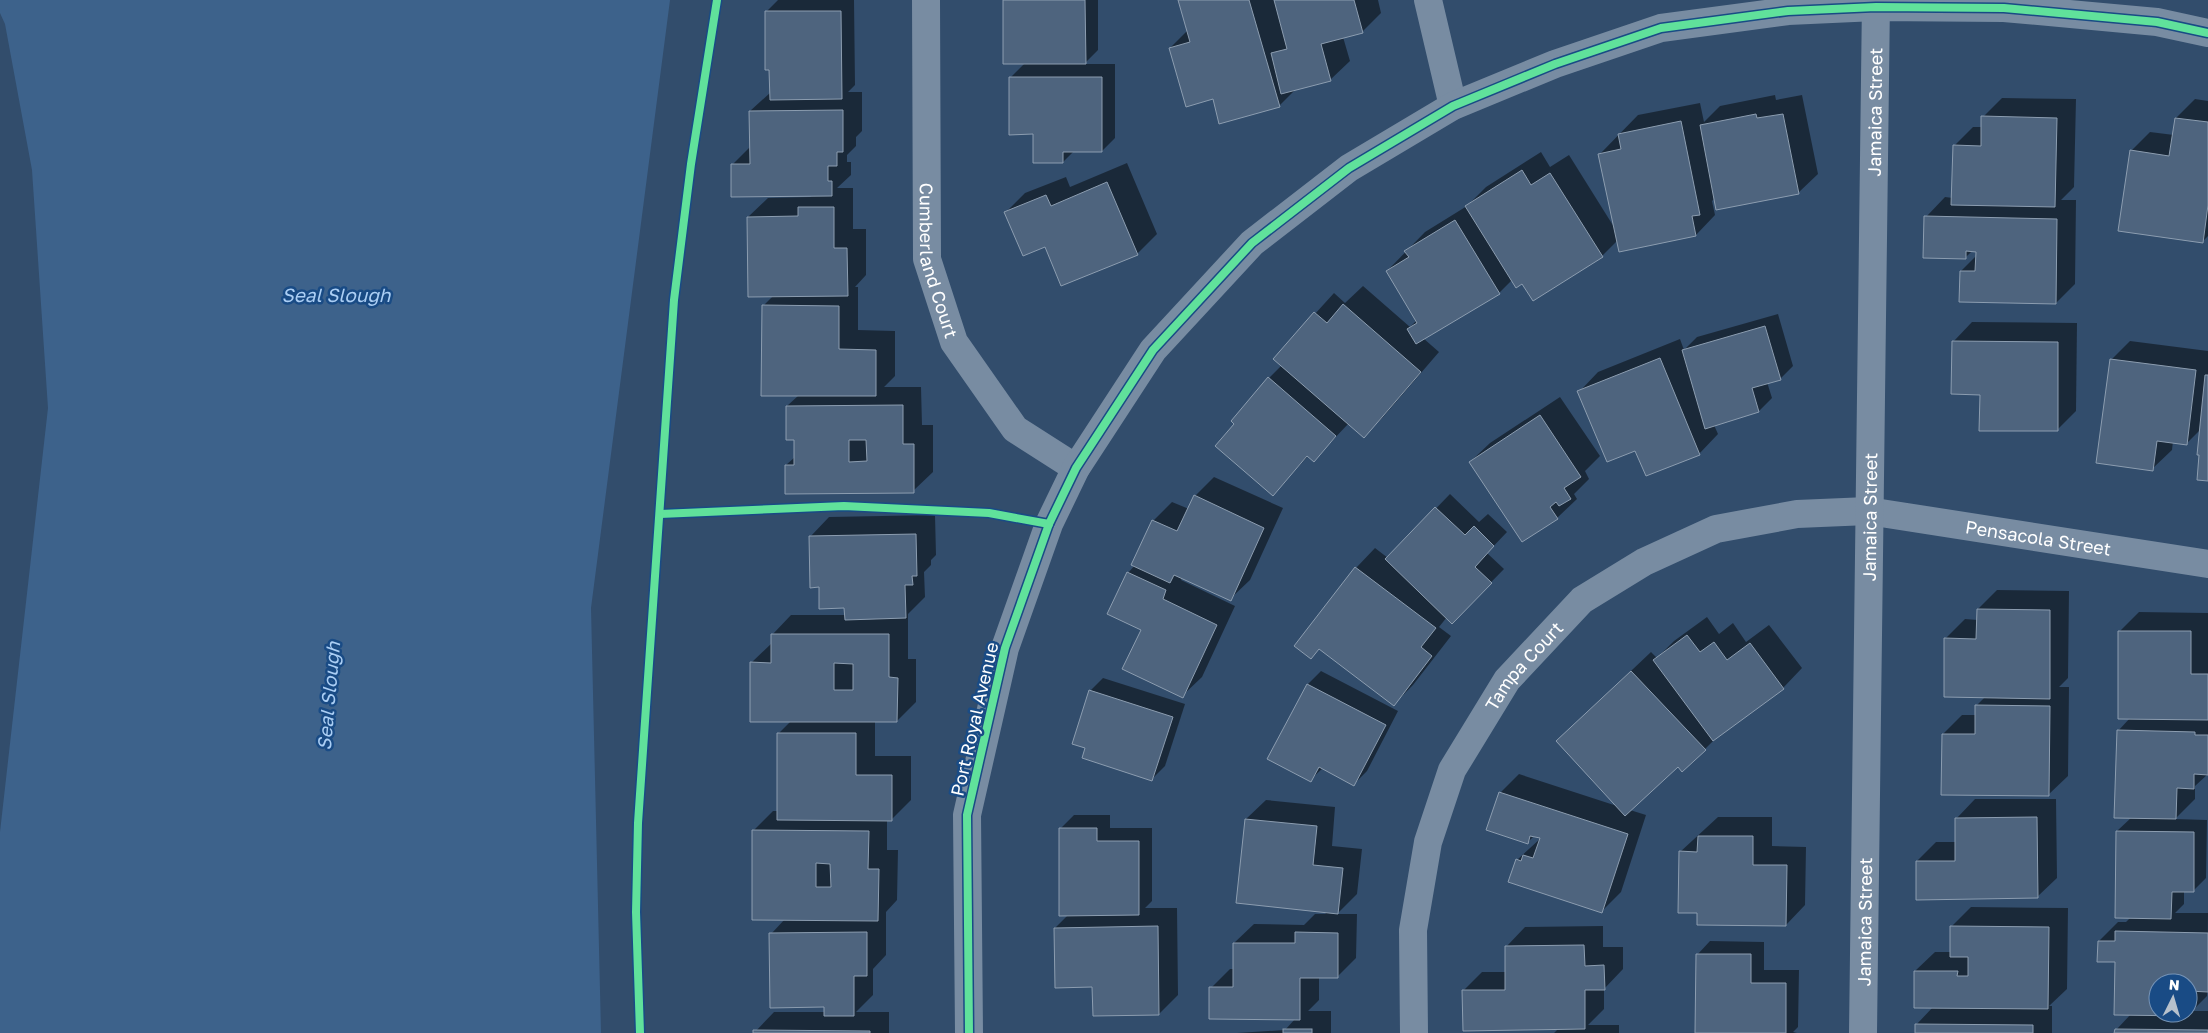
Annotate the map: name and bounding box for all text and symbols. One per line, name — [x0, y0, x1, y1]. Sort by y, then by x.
street label: Jamaica Street — [1863, 47, 1886, 177]
street label: Cumberland Court — [916, 183, 963, 341]
water label: Seal Slough — [281, 283, 392, 306]
street label: Jamaica Street — [1858, 452, 1881, 582]
street label: Pensacola Street — [1964, 515, 2113, 560]
street label: Tampa Court — [1480, 617, 1567, 714]
water label: Seal Slough — [312, 639, 344, 751]
street label: Port Royal Avenue — [946, 640, 1002, 798]
street label: Jamaica Street — [1853, 857, 1876, 987]
north arrow — [2148, 973, 2198, 1023]
text: N — [2168, 976, 2180, 993]

